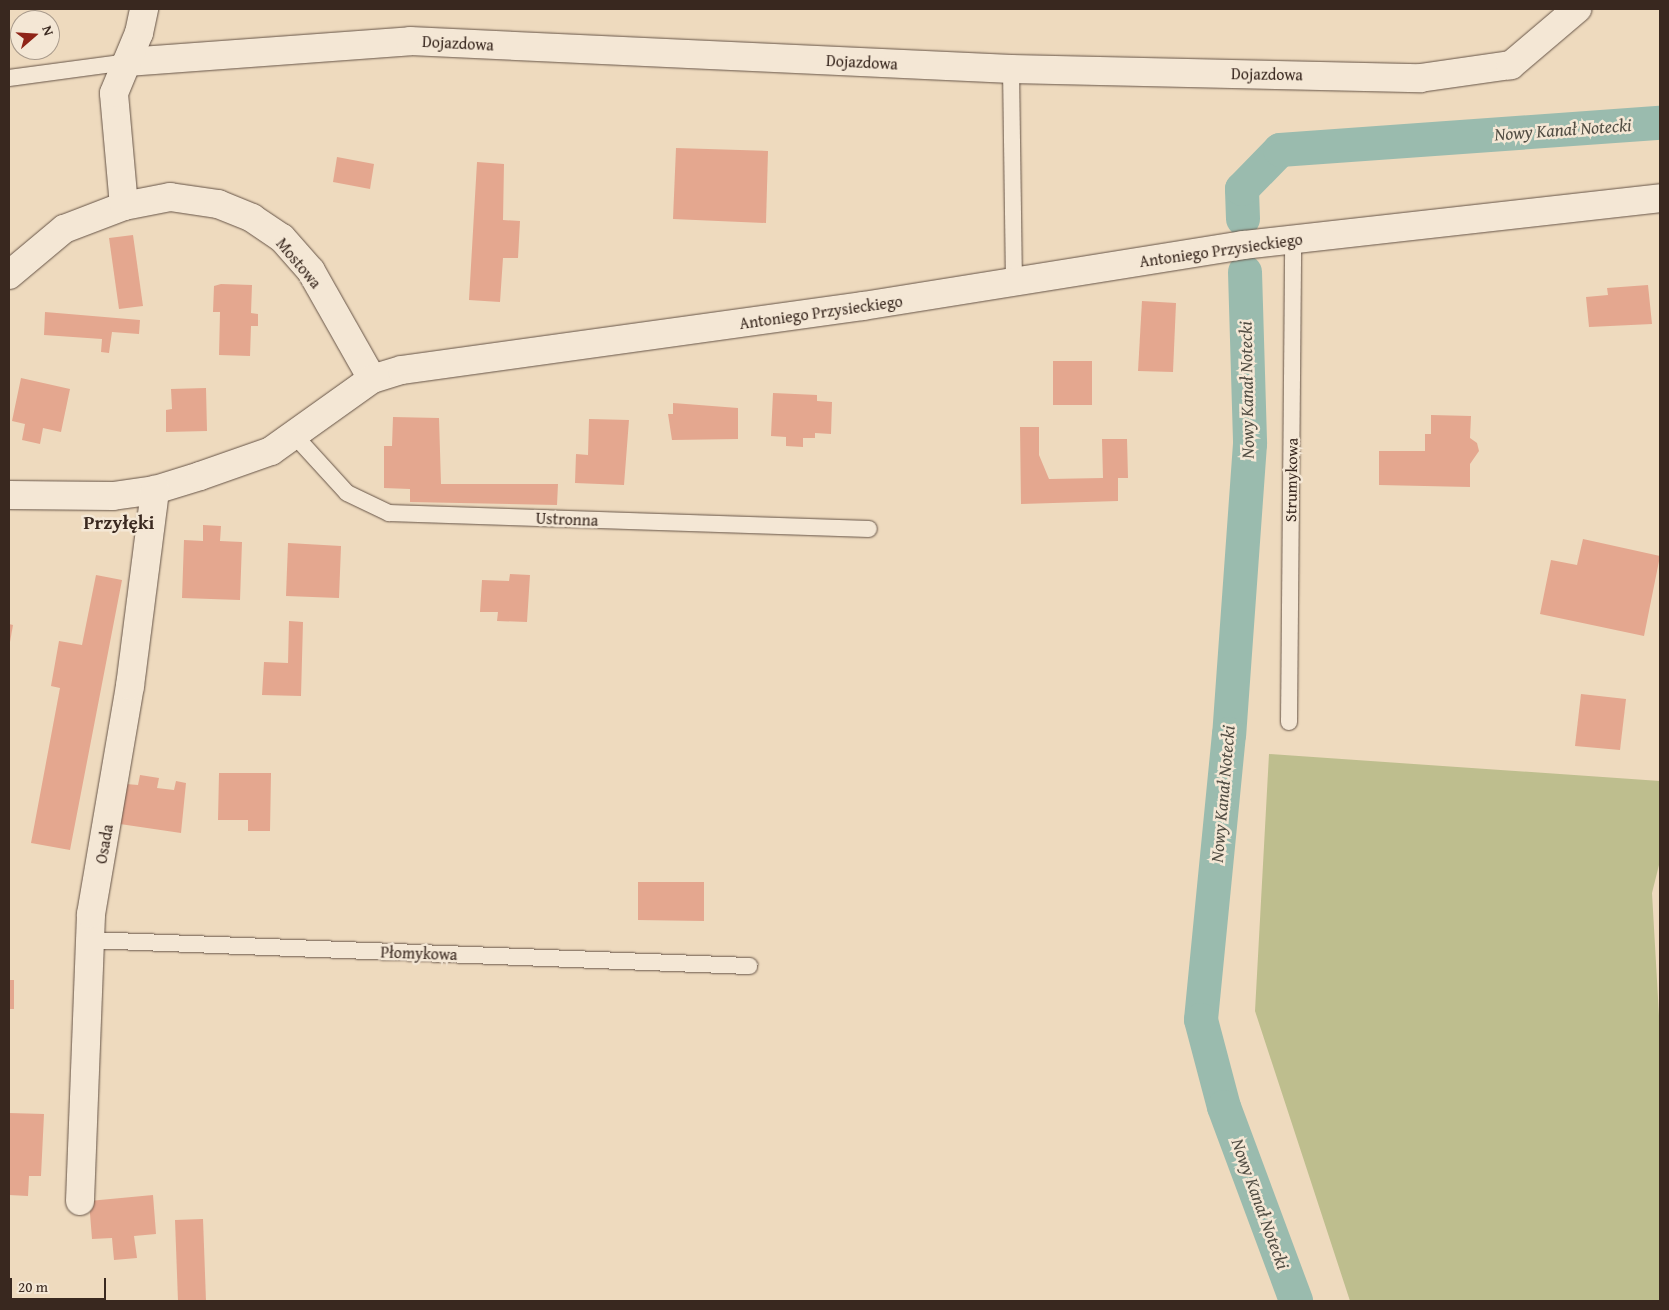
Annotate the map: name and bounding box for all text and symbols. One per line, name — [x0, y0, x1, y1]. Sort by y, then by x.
north arrow — [10, 10, 60, 60]
text: N — [37, 23, 59, 38]
street label: Dojazdowa — [422, 32, 494, 54]
street label: Dojazdowa — [826, 51, 898, 73]
street label: Dojazdowa — [1231, 64, 1303, 84]
water label: Nowy Kanał Notecki — [1494, 114, 1632, 146]
street label: Antoniego Przysieckiego — [1138, 229, 1304, 271]
street label: Mostowa — [272, 234, 326, 292]
street label: Antoniego Przysieckiego — [738, 291, 904, 333]
water label: Nowy Kanał Notecki — [1235, 321, 1259, 459]
street label: Strumykowa — [1281, 438, 1301, 522]
street label: Ustronna — [535, 508, 599, 530]
district label: Przyłęki — [84, 512, 154, 534]
water label: Nowy Kanał Notecki — [1206, 725, 1240, 863]
street label: Osada — [91, 823, 117, 865]
street label: Płomykowa — [380, 942, 458, 964]
water label: Nowy Kanał Notecki — [1226, 1136, 1294, 1272]
scale bar — [12, 1268, 109, 1300]
text: 20 m — [18, 1276, 48, 1297]

